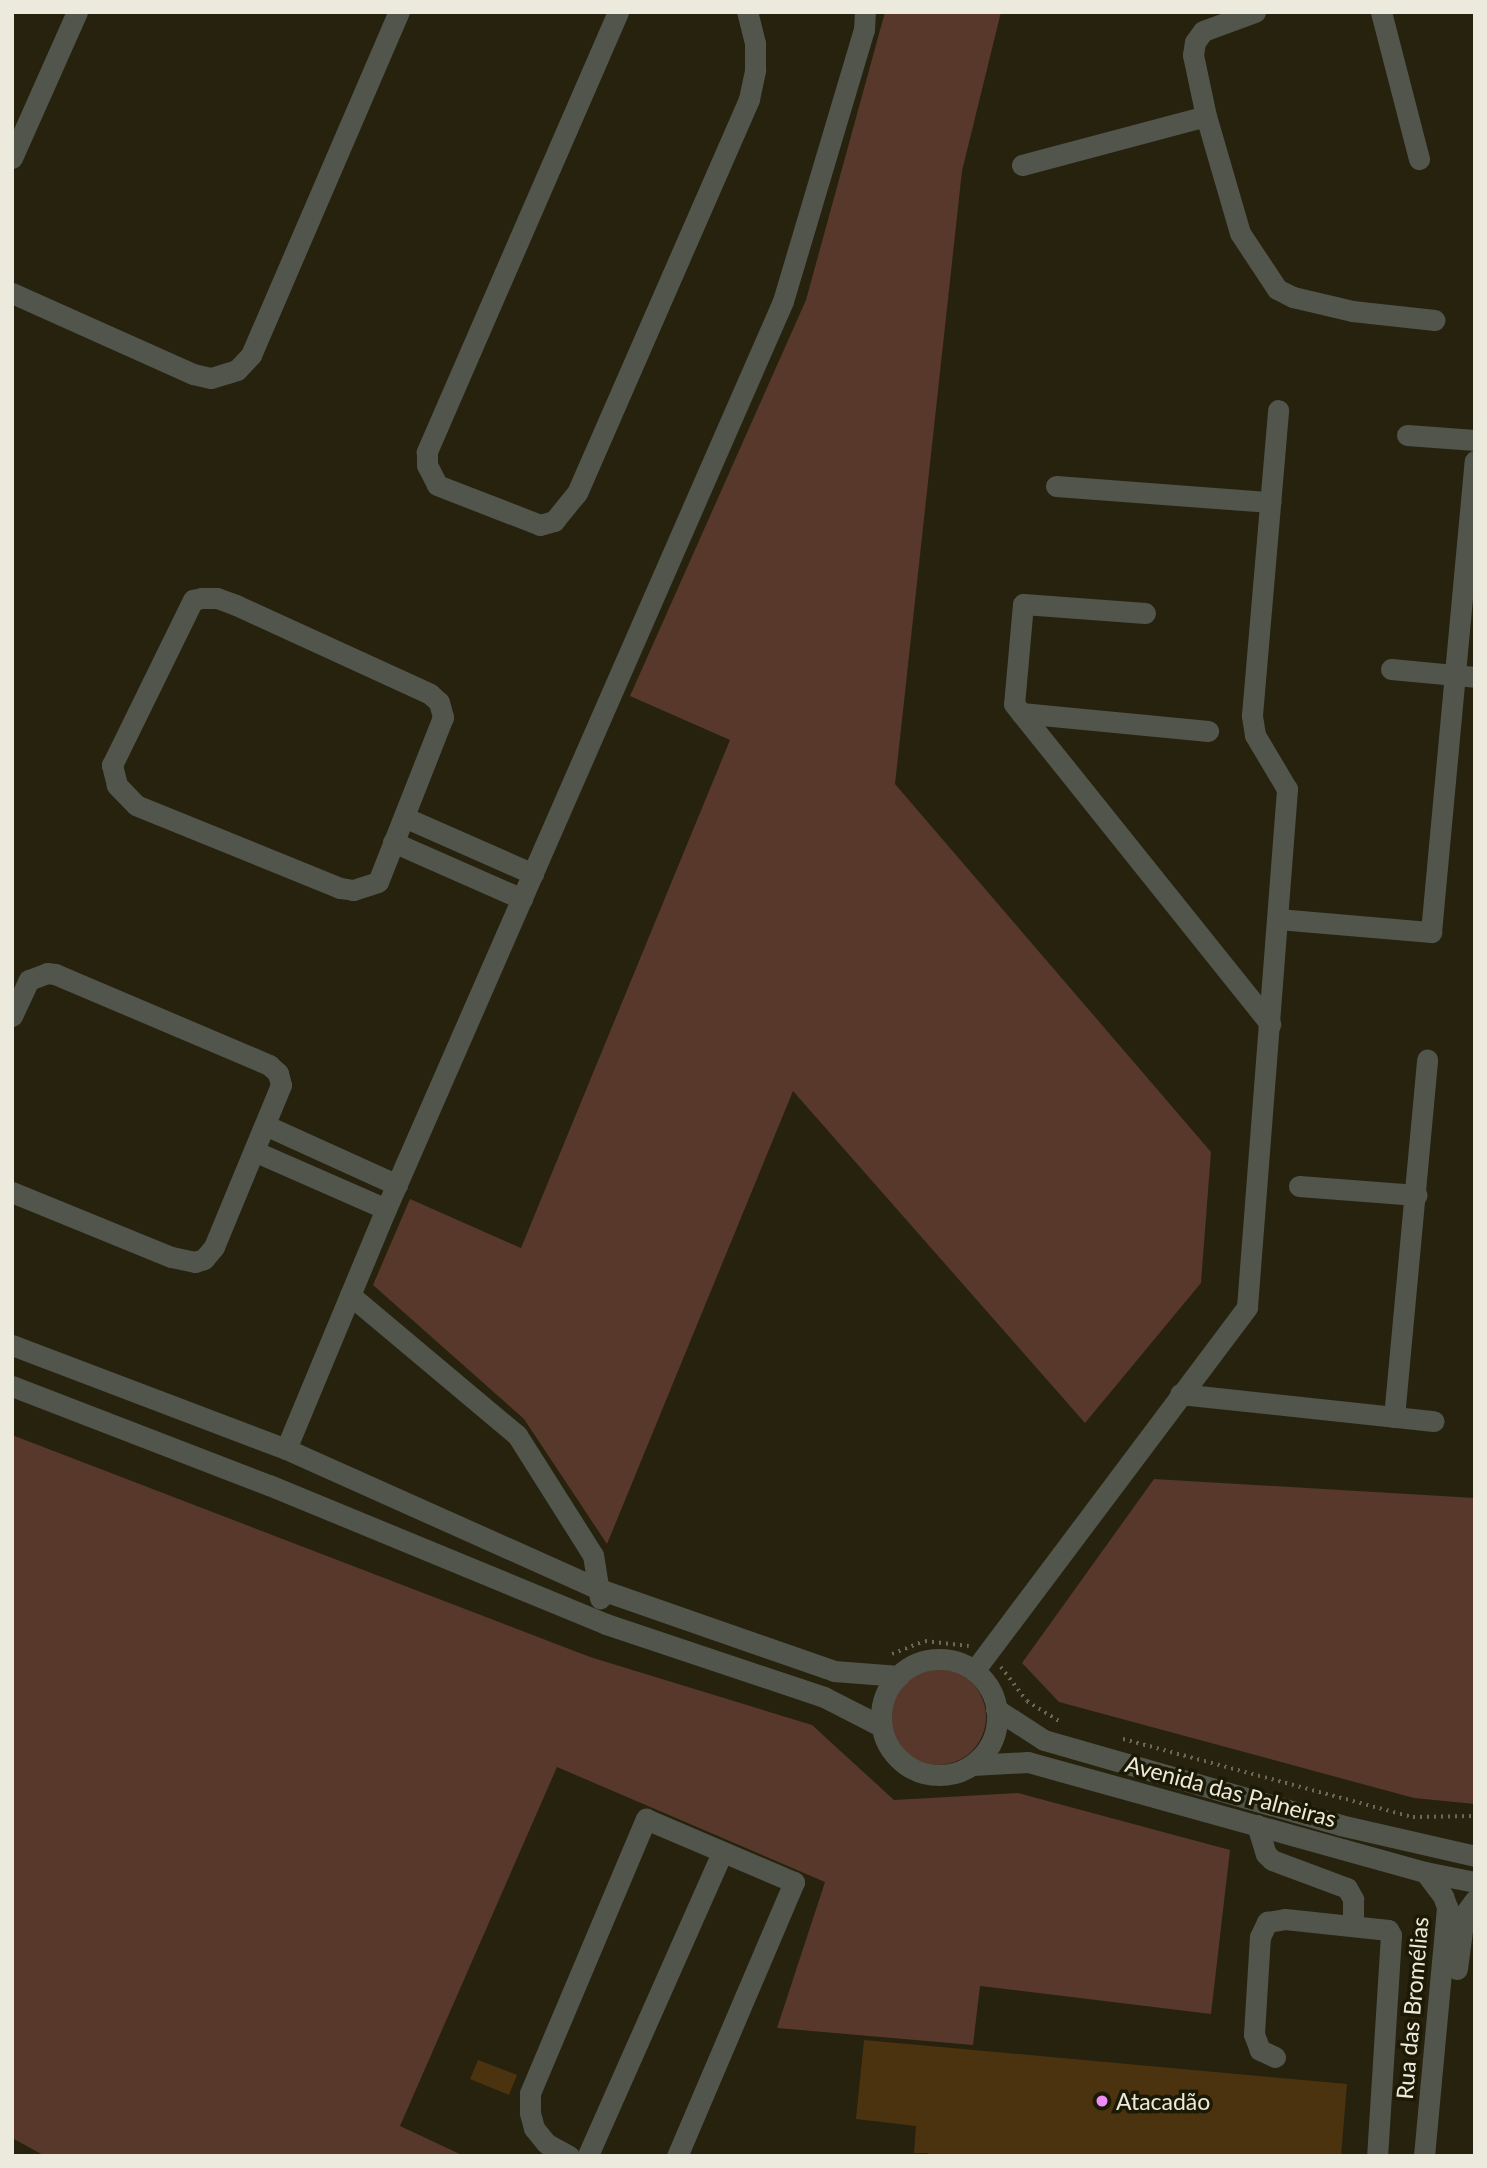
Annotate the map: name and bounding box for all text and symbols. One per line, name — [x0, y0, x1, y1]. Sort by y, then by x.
street label: Avenida das Palneiras — [1122, 1750, 1340, 1832]
street label: Rua das Bromélias — [1390, 1916, 1434, 2100]
place label: Atacadão — [1116, 2087, 1210, 2115]
marker: Atacadão — [1094, 2093, 1110, 2109]

